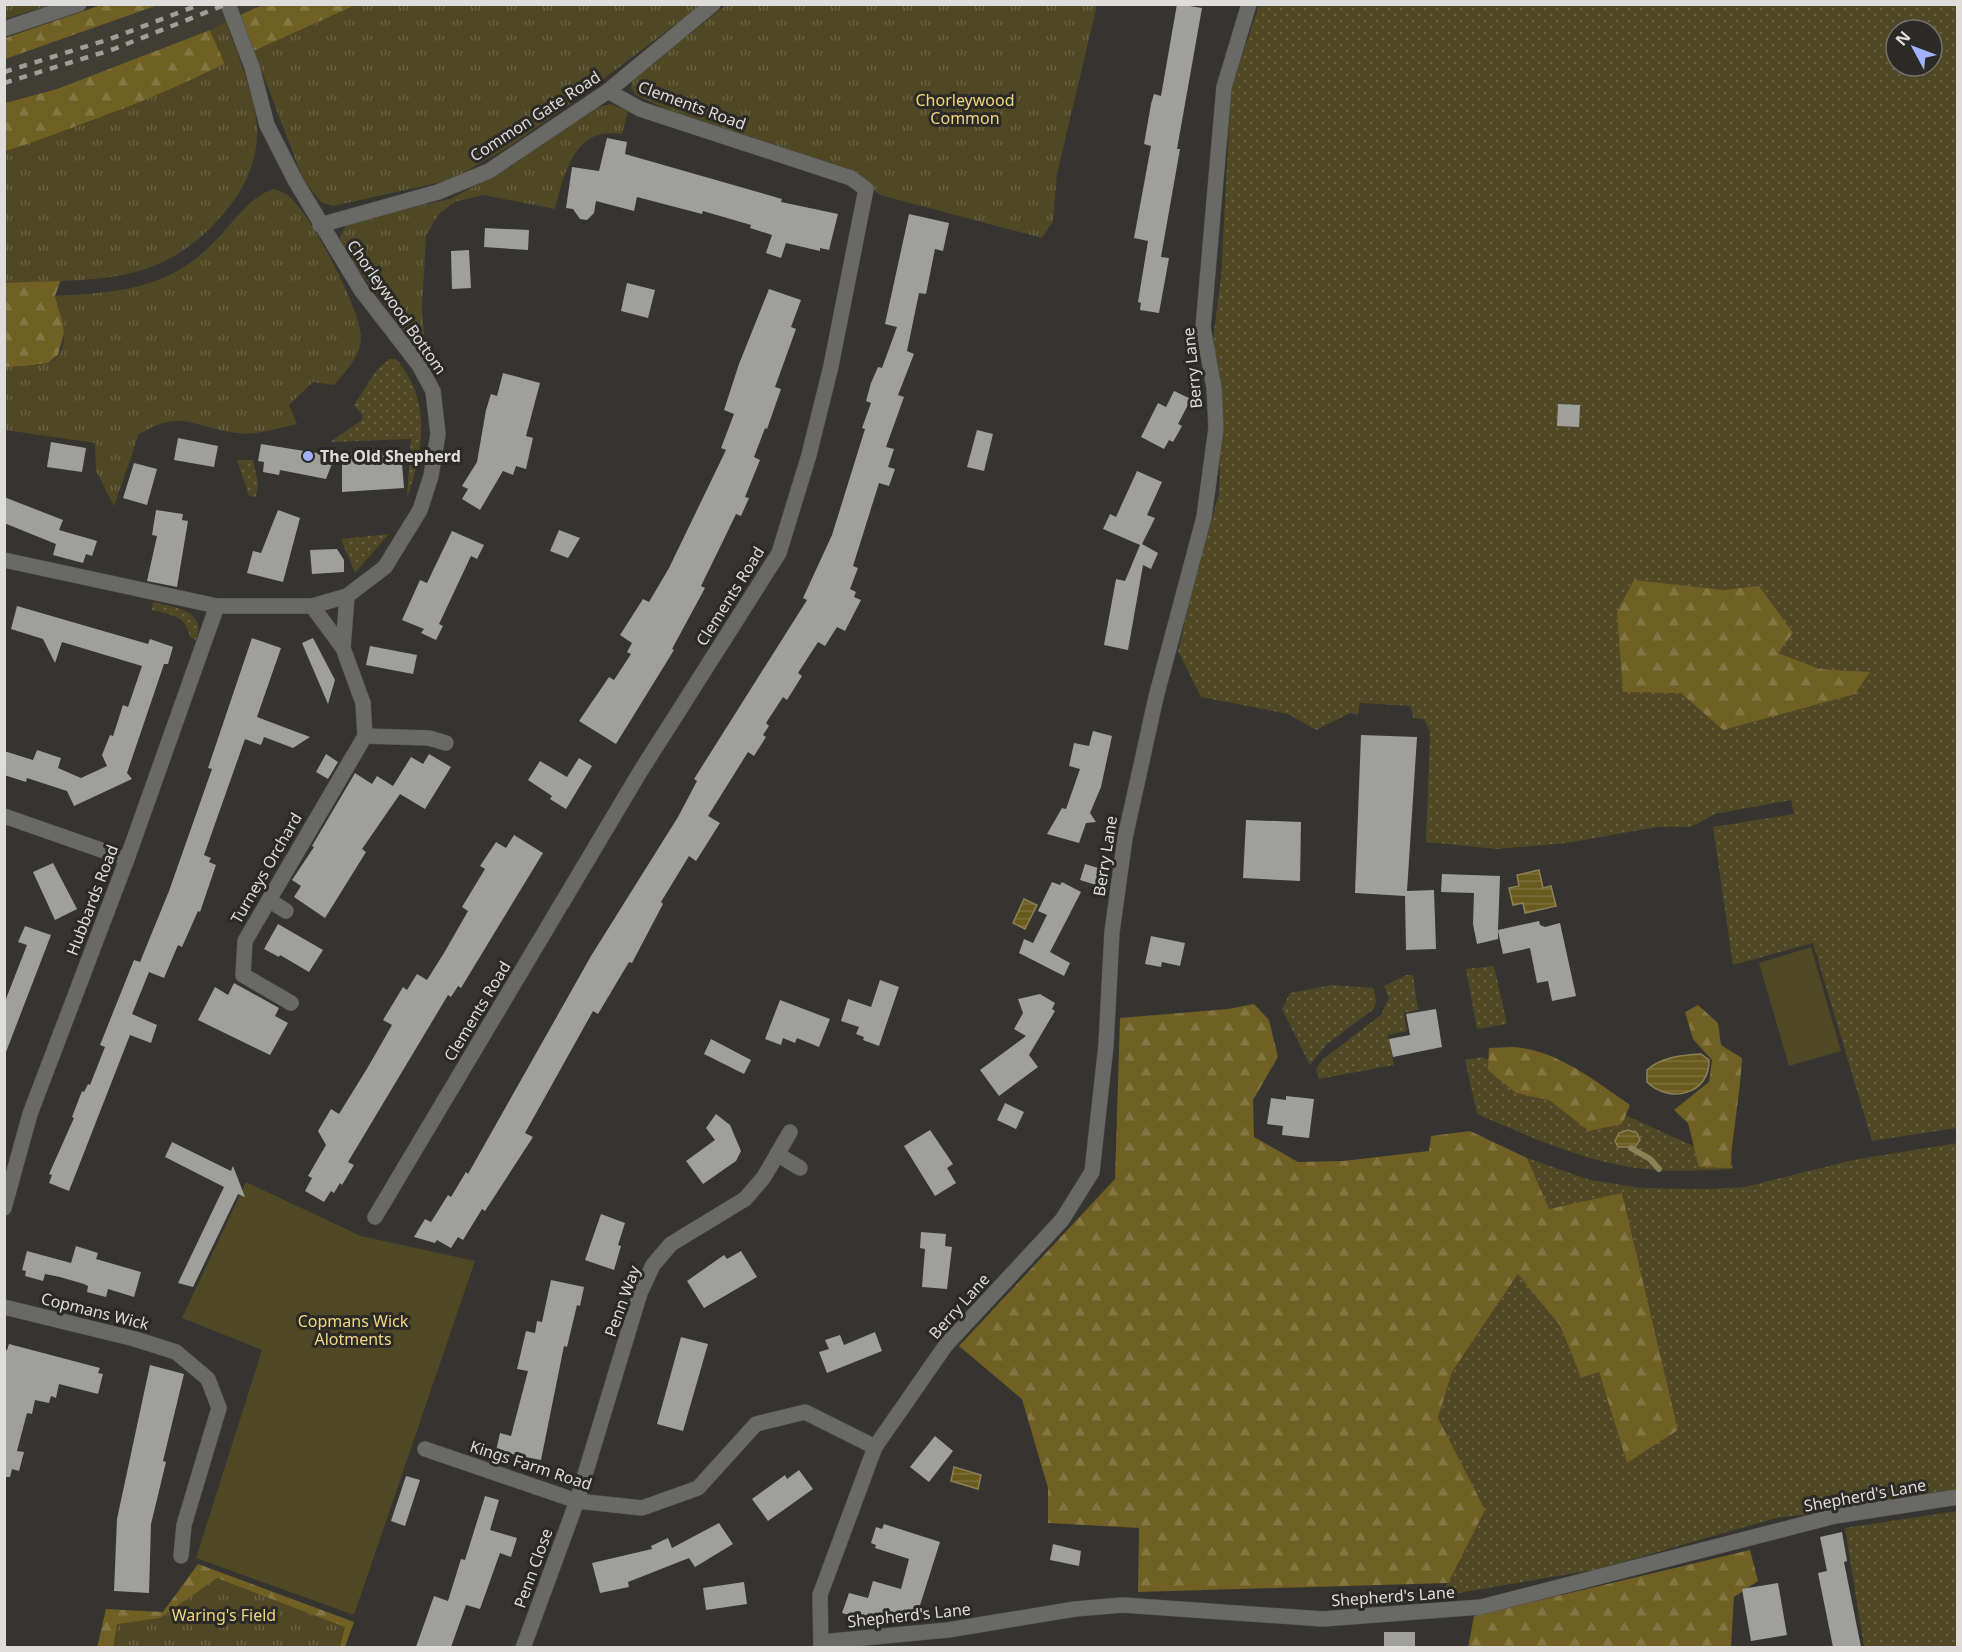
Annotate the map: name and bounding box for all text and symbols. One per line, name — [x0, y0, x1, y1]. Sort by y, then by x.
north arrow — [1884, 18, 1944, 78]
text: N — [1890, 26, 1915, 50]
street label: Common Gate Road — [465, 66, 605, 166]
street label: Clements Road — [635, 75, 749, 135]
park label: Chorleywood Common — [915, 89, 1015, 129]
street label: Chorleywood Bottom — [342, 235, 452, 379]
street label: Berry Lane — [1177, 326, 1207, 410]
place label: The Old Shepherd — [320, 445, 461, 467]
marker: The Old Shepherd — [301, 449, 315, 463]
street label: Clements Road — [691, 542, 769, 650]
street label: Turneys Orchard — [225, 809, 307, 927]
street label: Berry Lane — [1088, 814, 1122, 898]
street label: Hubbards Road — [61, 842, 123, 958]
street label: Clements Road — [438, 957, 516, 1065]
street label: Penn Way — [599, 1262, 645, 1340]
street label: Berry Lane — [924, 1268, 994, 1344]
street label: Copmans Wick — [39, 1287, 152, 1335]
park label: Copmans Wick Alotments — [298, 1310, 409, 1350]
street label: Kings Farm Road — [467, 1435, 595, 1495]
street label: Shepherd's Lane — [1802, 1473, 1928, 1517]
street label: Penn Close — [508, 1525, 558, 1611]
street label: Shepherd's Lane — [1330, 1581, 1456, 1611]
street label: Shepherd's Lane — [846, 1598, 972, 1632]
park label: Waring's Field — [172, 1604, 276, 1626]

